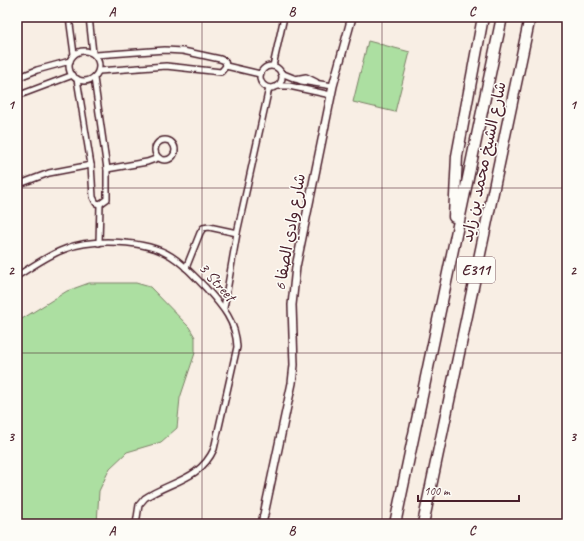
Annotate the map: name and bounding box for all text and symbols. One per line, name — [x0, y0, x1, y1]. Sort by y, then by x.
text: A — [109, 4, 117, 20]
text: B — [289, 4, 297, 20]
text: C — [469, 4, 477, 20]
street label: شارع الشيخ محمد بن زايد — [457, 80, 512, 244]
text: 1 — [8, 97, 16, 113]
text: 1 — [570, 97, 578, 113]
street label: شارع وادي الصفا 6 — [270, 172, 311, 292]
road number: E311 — [457, 257, 495, 283]
street label: 3 Street — [194, 258, 242, 308]
text: 2 — [8, 263, 15, 279]
text: 2 — [570, 263, 577, 279]
text: 3 — [8, 429, 15, 445]
text: 3 — [570, 429, 577, 445]
scale bar — [418, 477, 519, 503]
text: 100 m — [424, 483, 451, 499]
text: A — [109, 523, 117, 539]
text: B — [289, 523, 297, 539]
text: C — [469, 523, 477, 539]

